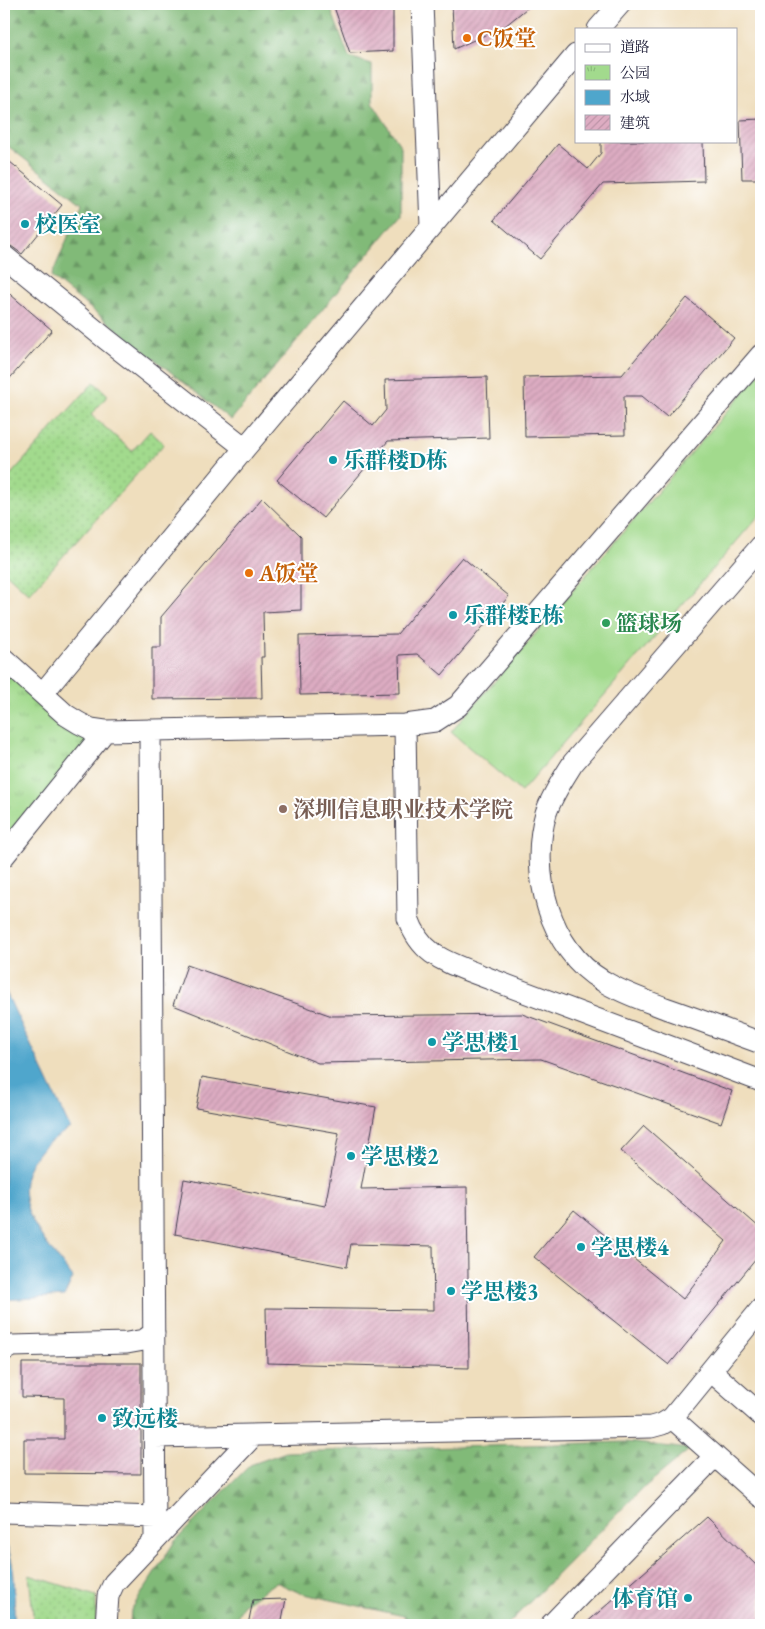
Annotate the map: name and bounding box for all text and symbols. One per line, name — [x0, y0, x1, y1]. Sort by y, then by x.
place label: C饭堂 — [477, 24, 537, 53]
legend — [575, 28, 738, 142]
marker: C饭堂 — [461, 32, 473, 44]
text: 道路 — [620, 37, 650, 56]
text: 公园 — [620, 63, 650, 82]
text: 水域 — [620, 87, 650, 106]
text: 建筑 — [620, 113, 650, 132]
place label: 校医室 — [35, 210, 101, 239]
marker: 校医室 — [19, 218, 31, 230]
place label: 乐群楼D栋 — [343, 446, 448, 475]
marker: 乐群楼D栋 — [327, 454, 339, 466]
place label: A饭堂 — [258, 559, 319, 588]
marker: A饭堂 — [243, 567, 255, 579]
place label: 乐群楼E栋 — [463, 601, 564, 630]
marker: 乐群楼E栋 — [447, 609, 459, 621]
place label: 篮球场 — [616, 609, 682, 638]
marker: 篮球场 — [600, 617, 612, 629]
place label: 深圳信息职业技术学院 — [293, 795, 513, 824]
marker: 深圳信息职业技术学院 — [277, 803, 289, 815]
place label: 学思楼1 — [442, 1028, 520, 1057]
marker: 学思楼1 — [426, 1036, 438, 1048]
place label: 学思楼2 — [361, 1142, 439, 1171]
marker: 学思楼2 — [345, 1150, 357, 1162]
place label: 学思楼4 — [591, 1233, 669, 1262]
marker: 学思楼4 — [575, 1241, 587, 1253]
place label: 学思楼3 — [461, 1277, 539, 1306]
marker: 学思楼3 — [445, 1285, 457, 1297]
place label: 致远楼 — [112, 1404, 178, 1433]
marker: 致远楼 — [96, 1412, 108, 1424]
place label: 体育馆 — [612, 1584, 678, 1613]
marker: 体育馆 — [682, 1592, 694, 1604]

